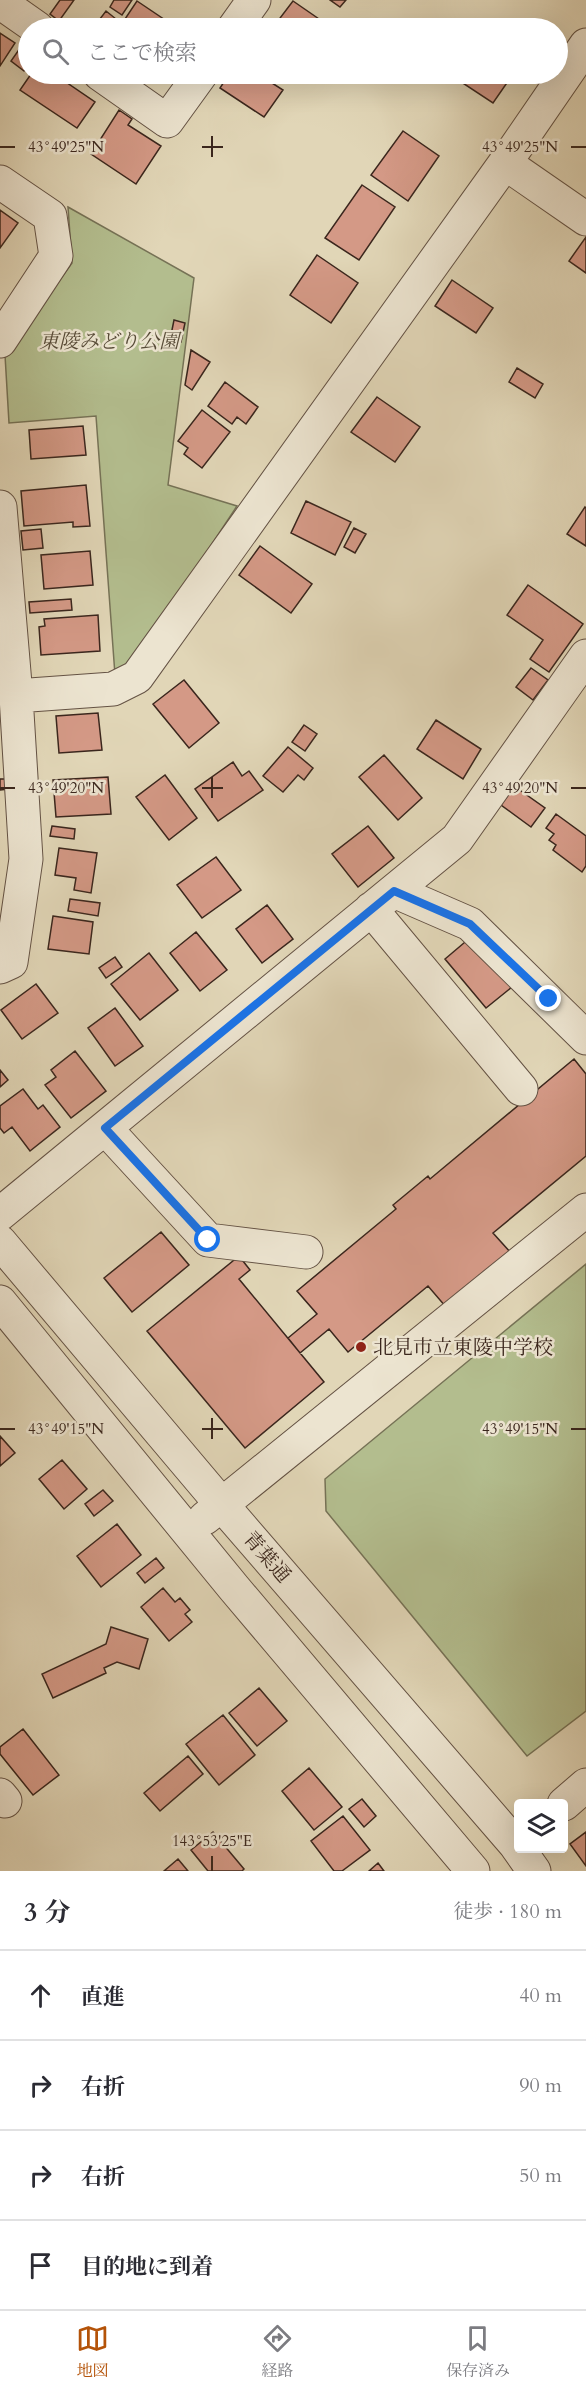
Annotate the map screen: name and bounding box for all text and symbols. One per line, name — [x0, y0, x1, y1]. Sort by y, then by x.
search box — [18, 18, 568, 84]
icon: search — [39, 35, 72, 68]
text: ここで検索 — [87, 38, 197, 68]
text: 43°49'25"N — [28, 137, 104, 157]
text: 43°49'25"N — [482, 137, 558, 157]
park label: 東陵みどり公園 — [39, 328, 182, 355]
text: 43°49'20"N — [28, 778, 104, 798]
text: 43°49'20"N — [482, 778, 558, 798]
route end — [535, 985, 561, 1011]
route start — [194, 1226, 220, 1252]
place label: 北見市立東陵中学校 — [373, 1334, 553, 1361]
marker: 北見市立東陵中学校 — [354, 1340, 368, 1354]
text: 43°49'15"N — [28, 1419, 104, 1439]
text: 43°49'15"N — [482, 1419, 558, 1439]
street label: 青葉通 — [237, 1526, 297, 1588]
map controls — [514, 1799, 568, 1853]
button: layers — [514, 1799, 568, 1853]
text: 143°53'25"E — [172, 1831, 252, 1851]
text: 3 分 — [24, 1895, 70, 1930]
text: 徒歩 · 180 m — [453, 1898, 562, 1925]
icon: ahead — [24, 1979, 57, 2012]
text: 直進 — [81, 1982, 125, 2012]
text: 40 m — [519, 1982, 562, 2009]
icon: right — [24, 2069, 57, 2102]
text: 右折 — [81, 2072, 125, 2102]
text: 90 m — [519, 2072, 562, 2099]
icon: right — [24, 2159, 57, 2192]
text: 右折 — [81, 2162, 125, 2192]
text: 50 m — [519, 2162, 562, 2189]
icon: arrive — [24, 2249, 57, 2282]
text: 目的地に到着 — [81, 2252, 213, 2282]
tab: 地図 — [76, 2322, 109, 2382]
tab: 経路 — [261, 2322, 294, 2382]
tab: 保存済み — [446, 2322, 510, 2382]

